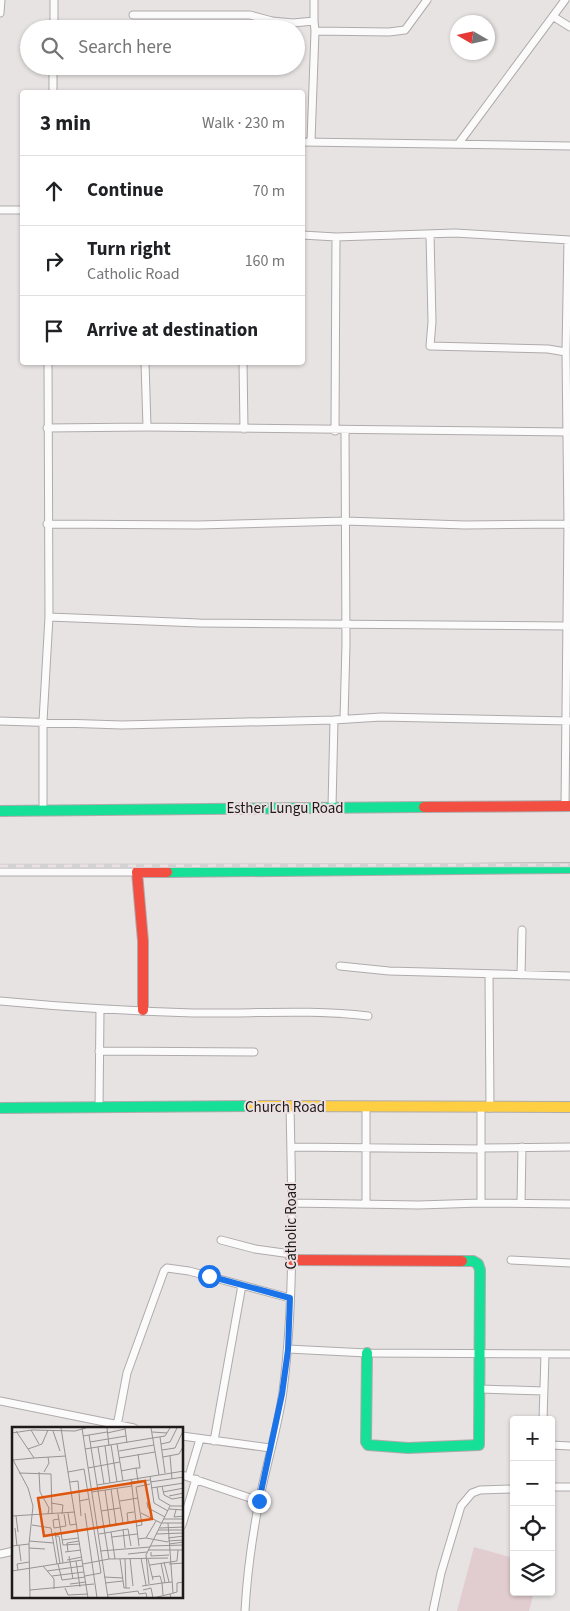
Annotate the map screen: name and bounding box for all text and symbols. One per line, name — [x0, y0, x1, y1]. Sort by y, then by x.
north arrow — [450, 15, 495, 60]
search box — [20, 20, 305, 75]
icon: search — [38, 34, 66, 62]
text: Search here — [78, 34, 172, 61]
text: 3 min — [40, 108, 91, 138]
text: Walk · 230 m — [202, 112, 285, 134]
icon: ahead — [40, 177, 68, 205]
text: Continue — [87, 177, 164, 204]
text: 70 m — [253, 180, 285, 202]
text: Turn right — [87, 236, 171, 263]
icon: right — [40, 247, 68, 275]
text: 160 m — [245, 250, 285, 272]
text: Catholic Road — [87, 263, 180, 285]
icon: arrive — [40, 317, 68, 345]
text: Arrive at destination — [87, 317, 258, 344]
street label: Esther Lungu Road — [226, 798, 344, 819]
street label: Church Road — [245, 1097, 325, 1118]
street label: Catholic Road — [281, 1183, 302, 1269]
route start — [198, 1265, 221, 1288]
map controls — [510, 1416, 555, 1596]
button: + — [510, 1416, 555, 1461]
inset map — [12, 1427, 184, 1598]
button: − — [510, 1461, 555, 1506]
route end — [248, 1490, 271, 1513]
button: locate — [510, 1506, 555, 1551]
button: layers — [510, 1551, 555, 1596]

